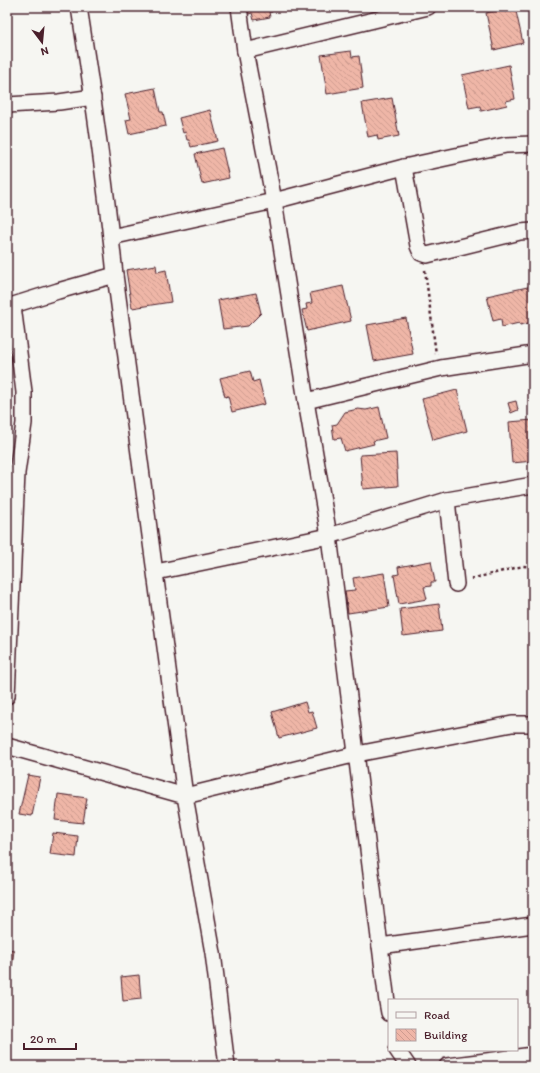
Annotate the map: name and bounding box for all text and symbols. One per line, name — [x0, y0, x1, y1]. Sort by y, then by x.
north arrow — [22, 22, 62, 62]
text: N — [39, 44, 50, 58]
legend — [388, 999, 518, 1051]
text: Road — [424, 1008, 450, 1022]
scale bar — [24, 1025, 76, 1051]
text: Building — [424, 1028, 468, 1042]
text: 20 m — [30, 1032, 57, 1046]

